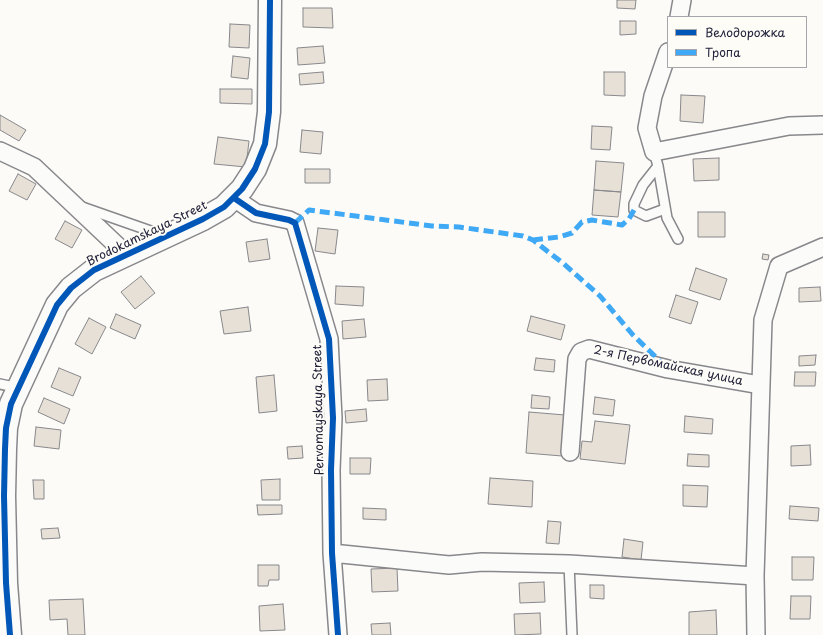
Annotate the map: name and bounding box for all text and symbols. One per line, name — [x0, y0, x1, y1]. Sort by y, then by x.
legend — [667, 16, 807, 68]
text: Велодорожка — [705, 23, 785, 41]
text: Тропа — [705, 43, 741, 61]
street label: Brodokamskaya Street — [84, 199, 210, 269]
street label: 2-я Первомайская улица — [592, 343, 744, 389]
street label: Pervomayskaya Street — [311, 344, 327, 476]

